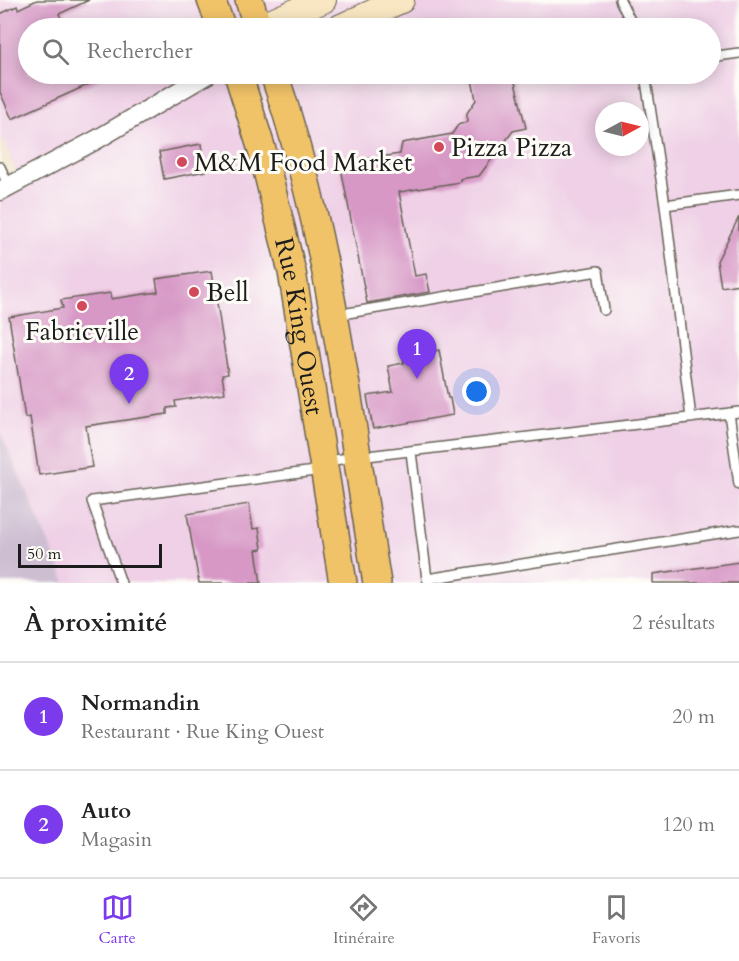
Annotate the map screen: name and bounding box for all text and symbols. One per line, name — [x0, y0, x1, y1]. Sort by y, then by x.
search box — [18, 18, 721, 84]
icon: search — [39, 35, 72, 68]
text: Rechercher — [87, 36, 192, 66]
north arrow — [595, 102, 649, 156]
place label: Pizza Pizza — [451, 130, 572, 165]
marker: Pizza Pizza — [432, 140, 446, 154]
place label: M&M Food Market — [194, 145, 412, 180]
marker: M&M Food Market — [175, 155, 189, 169]
street label: Rue King Ouest — [267, 234, 333, 417]
place label: Bell — [206, 275, 249, 310]
marker: Bell — [187, 285, 201, 299]
marker: Fabricville — [75, 299, 89, 313]
place label: Fabricville — [25, 314, 139, 349]
pin: 1 — [398, 330, 436, 379]
pin: 2 — [110, 354, 148, 404]
your location — [462, 377, 491, 406]
scale bar — [18, 541, 162, 568]
text: 50 m — [27, 543, 61, 565]
text: À proximité — [24, 605, 167, 640]
text: 2 résultats — [632, 609, 715, 636]
text: Normandin — [81, 688, 200, 718]
text: 1 — [38, 703, 49, 730]
text: 20 m — [672, 703, 715, 730]
text: Restaurant · Rue King Ouest — [81, 718, 324, 745]
text: Auto — [81, 796, 131, 826]
text: 2 — [38, 811, 49, 838]
text: 120 m — [662, 811, 715, 838]
text: Magasin — [81, 826, 152, 853]
tab: Carte — [99, 891, 136, 949]
tab: Itinéraire — [333, 891, 395, 949]
tab: Favoris — [592, 891, 640, 949]

